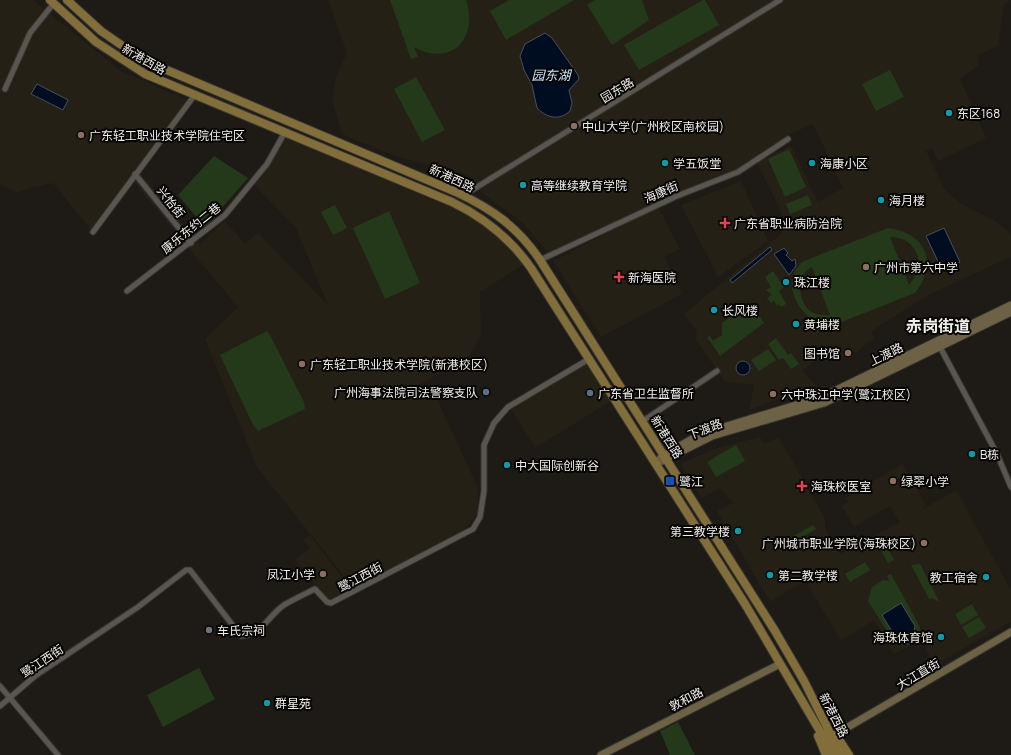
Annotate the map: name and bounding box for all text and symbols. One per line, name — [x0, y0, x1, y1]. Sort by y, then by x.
street label: 新港西路 — [119, 40, 169, 78]
water label: 园东湖 — [531, 66, 572, 84]
street label: 园东路 — [597, 73, 637, 107]
place label: 东区168 — [957, 105, 1000, 122]
marker: 东区168 — [944, 108, 954, 118]
place label: 中山大学(广州校区南校园) — [582, 118, 724, 135]
marker: 中山大学(广州校区南校园) — [569, 121, 579, 131]
place label: 广东轻工职业技术学院住宅区 — [89, 127, 245, 144]
marker: 广东轻工职业技术学院住宅区 — [76, 130, 86, 140]
place label: 学五饭堂 — [673, 155, 721, 172]
place label: 海康小区 — [820, 155, 868, 172]
marker: 学五饭堂 — [660, 158, 670, 168]
marker: 海康小区 — [807, 158, 817, 168]
street label: 新港西路 — [427, 160, 477, 196]
place label: 高等继续教育学院 — [531, 177, 627, 194]
street label: 海康街 — [641, 177, 681, 207]
marker: 高等继续教育学院 — [518, 180, 528, 190]
street label: 兴怡街 — [153, 183, 189, 221]
place label: 海月楼 — [889, 192, 925, 209]
marker: 海月楼 — [876, 195, 886, 205]
street label: 康乐东约二巷 — [158, 199, 224, 257]
place label: 广东省职业病防治院 — [734, 215, 842, 232]
marker: 广东省职业病防治院 — [719, 217, 731, 229]
place label: 广州市第六中学 — [874, 259, 958, 276]
marker: 广州市第六中学 — [861, 262, 871, 272]
place label: 新海医院 — [628, 269, 676, 286]
marker: 新海医院 — [613, 271, 625, 283]
place label: 珠江楼 — [794, 274, 830, 291]
marker: 珠江楼 — [781, 277, 791, 287]
place label: 长风楼 — [722, 302, 758, 319]
marker: 长风楼 — [709, 305, 719, 315]
district label: 赤岗街道 — [906, 315, 970, 337]
place label: 黄埔楼 — [804, 316, 840, 333]
marker: 黄埔楼 — [791, 319, 801, 329]
street label: 上渡路 — [866, 338, 906, 370]
place label: 图书馆 — [804, 345, 840, 362]
marker: 图书馆 — [843, 348, 853, 358]
place label: 广东轻工职业技术学院(新港校区) — [310, 356, 488, 373]
marker: 广东轻工职业技术学院(新港校区) — [297, 359, 307, 369]
place label: 广州海事法院司法警察支队 — [334, 384, 478, 401]
place label: 广东省卫生监督所 — [598, 385, 694, 402]
place label: 六中珠江中学(鹭江校区) — [781, 386, 911, 403]
marker: 广州海事法院司法警察支队 — [481, 387, 491, 397]
marker: 广东省卫生监督所 — [585, 388, 595, 398]
marker: 六中珠江中学(鹭江校区) — [768, 389, 778, 399]
street label: 新港西路 — [647, 412, 687, 462]
street label: 下渡路 — [685, 415, 725, 443]
place label: B栋 — [980, 446, 999, 463]
marker: B栋 — [967, 449, 977, 459]
place label: 中大国际创新谷 — [515, 457, 599, 474]
marker: 中大国际创新谷 — [502, 460, 512, 470]
place label: 鹭江 — [679, 473, 703, 490]
place label: 绿翠小学 — [901, 473, 949, 490]
marker: 鹭江 — [664, 475, 676, 487]
marker: 绿翠小学 — [888, 476, 898, 486]
place label: 海珠校医室 — [811, 478, 871, 495]
marker: 海珠校医室 — [796, 480, 808, 492]
place label: 第三教学楼 — [670, 523, 730, 540]
marker: 第三教学楼 — [733, 526, 743, 536]
place label: 广州城市职业学院(海珠校区) — [762, 535, 916, 552]
marker: 广州城市职业学院(海珠校区) — [919, 538, 929, 548]
street label: 鹭江西街 — [335, 558, 385, 596]
place label: 凤江小学 — [267, 566, 315, 583]
place label: 第二教学楼 — [778, 567, 838, 584]
marker: 凤江小学 — [318, 569, 328, 579]
place label: 教工宿舍 — [930, 569, 978, 586]
marker: 第二教学楼 — [765, 570, 775, 580]
marker: 教工宿舍 — [981, 572, 991, 582]
place label: 车氏宗祠 — [217, 622, 265, 639]
marker: 车氏宗祠 — [204, 625, 214, 635]
place label: 海珠体育馆 — [873, 629, 933, 646]
marker: 海珠体育馆 — [936, 632, 946, 642]
street label: 鹭江西街 — [17, 641, 67, 681]
street label: 大江直街 — [893, 654, 943, 694]
street label: 敦和路 — [666, 683, 706, 715]
street label: 新港西路 — [816, 690, 852, 740]
place label: 群星苑 — [275, 695, 311, 712]
marker: 群星苑 — [262, 698, 272, 708]

